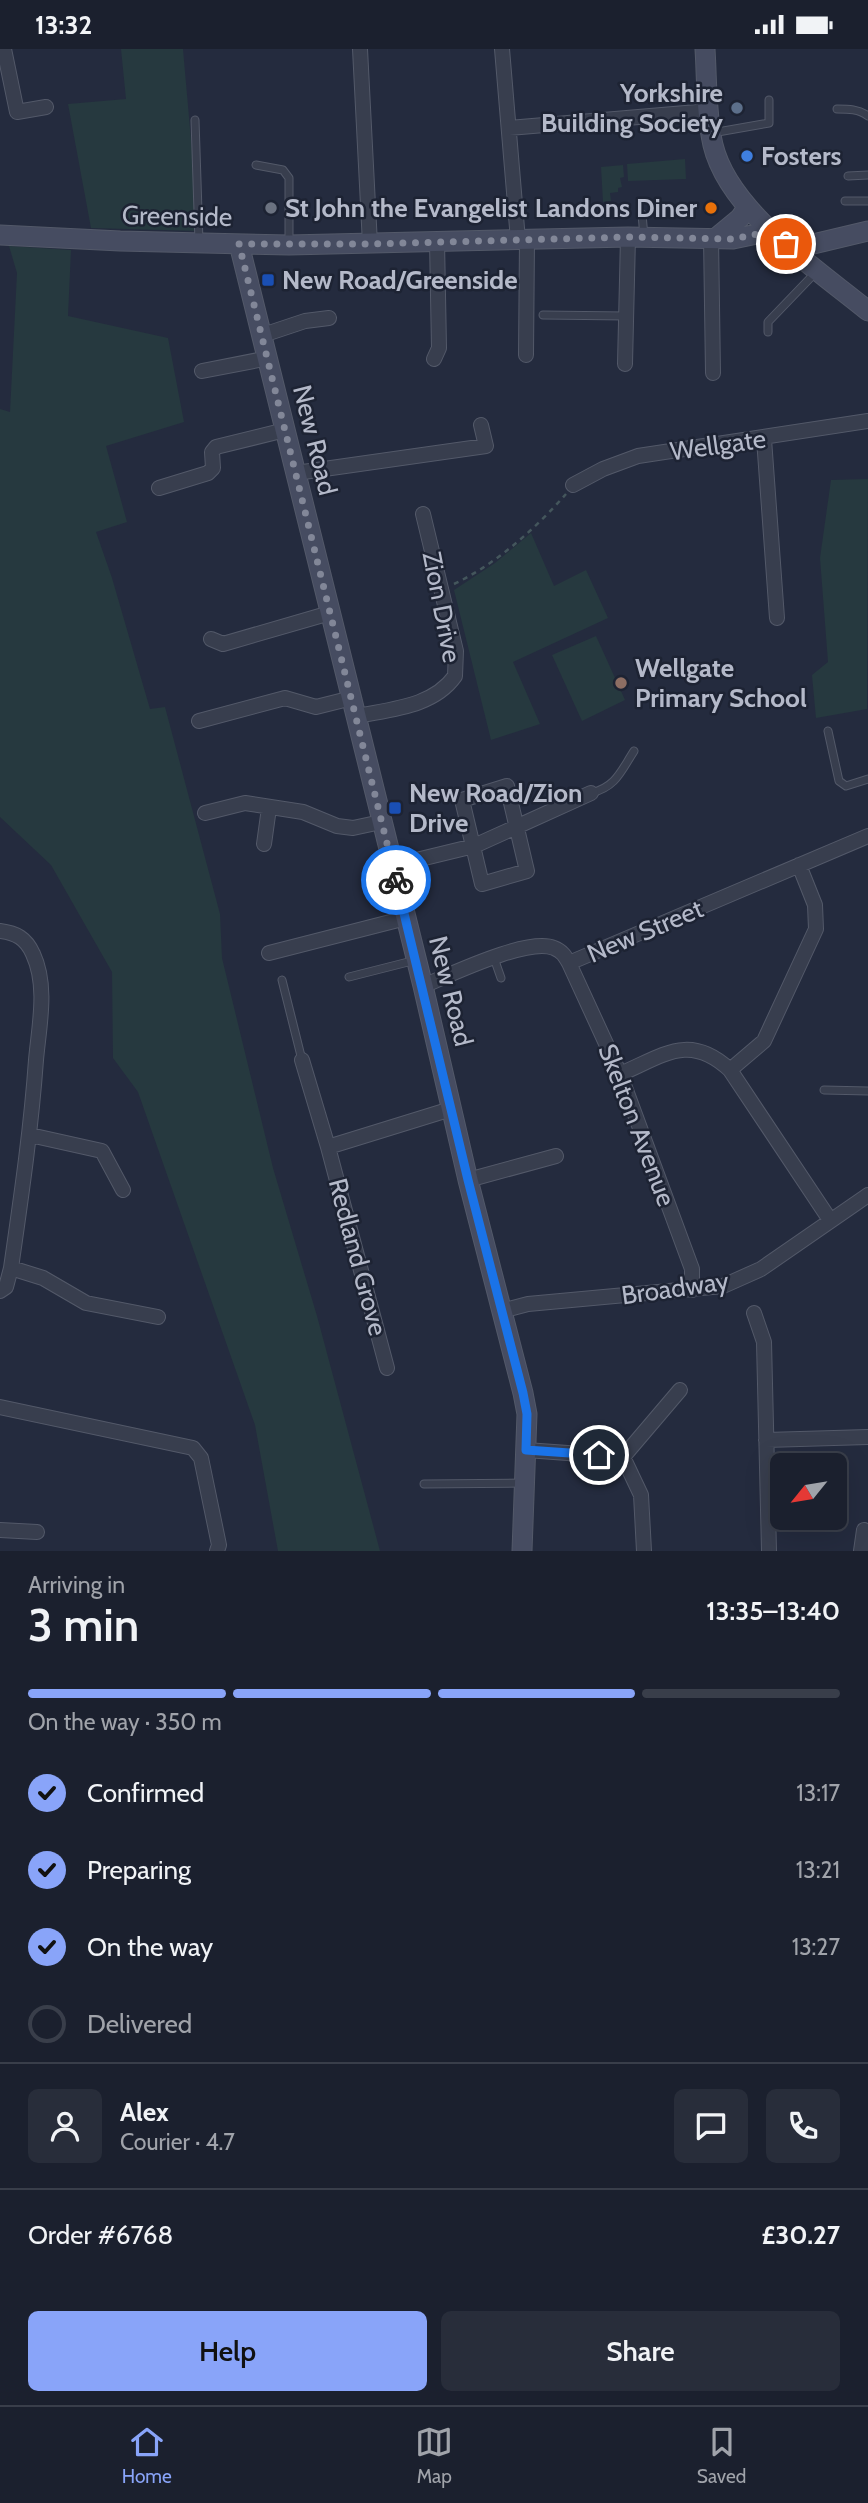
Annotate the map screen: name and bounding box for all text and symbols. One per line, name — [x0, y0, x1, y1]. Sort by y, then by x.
text: 13:32 — [35, 9, 92, 41]
place label: Yorkshire Building Society — [541, 77, 723, 139]
marker: Yorkshire Building Society — [729, 100, 745, 116]
place label: Fosters — [761, 140, 841, 172]
marker: Fosters — [739, 148, 755, 164]
place label: St John the Evangelist — [285, 192, 528, 224]
place label: Landons Diner — [535, 192, 697, 224]
street label: Greenside — [122, 199, 232, 233]
marker: St John the Evangelist — [263, 200, 279, 216]
marker: Landons Diner — [703, 200, 719, 216]
pin — [756, 214, 816, 274]
icon: bag — [767, 225, 805, 263]
place label: New Road/Greenside — [282, 264, 518, 296]
marker: New Road/Greenside — [260, 272, 276, 288]
street label: New Road — [286, 382, 344, 498]
street label: Wellgate — [668, 422, 768, 468]
street label: Zion Drive — [416, 549, 468, 665]
place label: Wellgate Primary School — [635, 652, 807, 714]
marker: Wellgate Primary School — [613, 675, 629, 691]
place label: New Road/Zion Drive — [409, 777, 582, 839]
marker: New Road/Zion Drive — [387, 800, 403, 816]
courier — [361, 845, 431, 915]
icon: bike — [377, 861, 415, 899]
street label: New Street — [582, 892, 708, 970]
street label: New Road — [422, 933, 480, 1049]
street label: Skelton Avenue — [591, 1039, 683, 1211]
street label: Redland Grove — [322, 1175, 394, 1339]
street label: Broadway — [619, 1265, 731, 1311]
pin — [569, 1425, 629, 1485]
icon: home — [580, 1436, 618, 1474]
north arrow — [770, 1453, 847, 1529]
map controls — [770, 1453, 847, 1530]
text: Arriving in — [28, 1571, 125, 1599]
text: 13:35–13:40 — [706, 1595, 840, 1627]
text: 3 min — [28, 1597, 139, 1653]
text: On the way · 350 m — [28, 1708, 222, 1736]
icon: check — [28, 1774, 66, 1812]
text: Confirmed — [87, 1777, 204, 1809]
text: 13:17 — [796, 1779, 840, 1807]
icon: check — [28, 1851, 66, 1889]
text: Preparing — [87, 1854, 191, 1886]
text: 13:21 — [796, 1856, 840, 1884]
icon: check — [28, 1928, 66, 1966]
text: On the way — [87, 1931, 213, 1963]
text: 13:27 — [792, 1933, 840, 1961]
text: Delivered — [87, 2008, 192, 2040]
button: person — [28, 2089, 102, 2163]
button: chat — [674, 2089, 748, 2163]
button: phone — [766, 2089, 840, 2163]
text: Alex — [120, 2096, 169, 2128]
text: Courier · 4.7 — [120, 2128, 235, 2156]
text: Order #6768 — [28, 2219, 173, 2251]
text: £30.27 — [762, 2219, 840, 2251]
button: Help — [28, 2311, 427, 2391]
button: Share — [441, 2311, 840, 2391]
tab: Home — [122, 2423, 172, 2488]
tab: Map — [415, 2423, 453, 2488]
tab: Saved — [697, 2423, 746, 2488]

